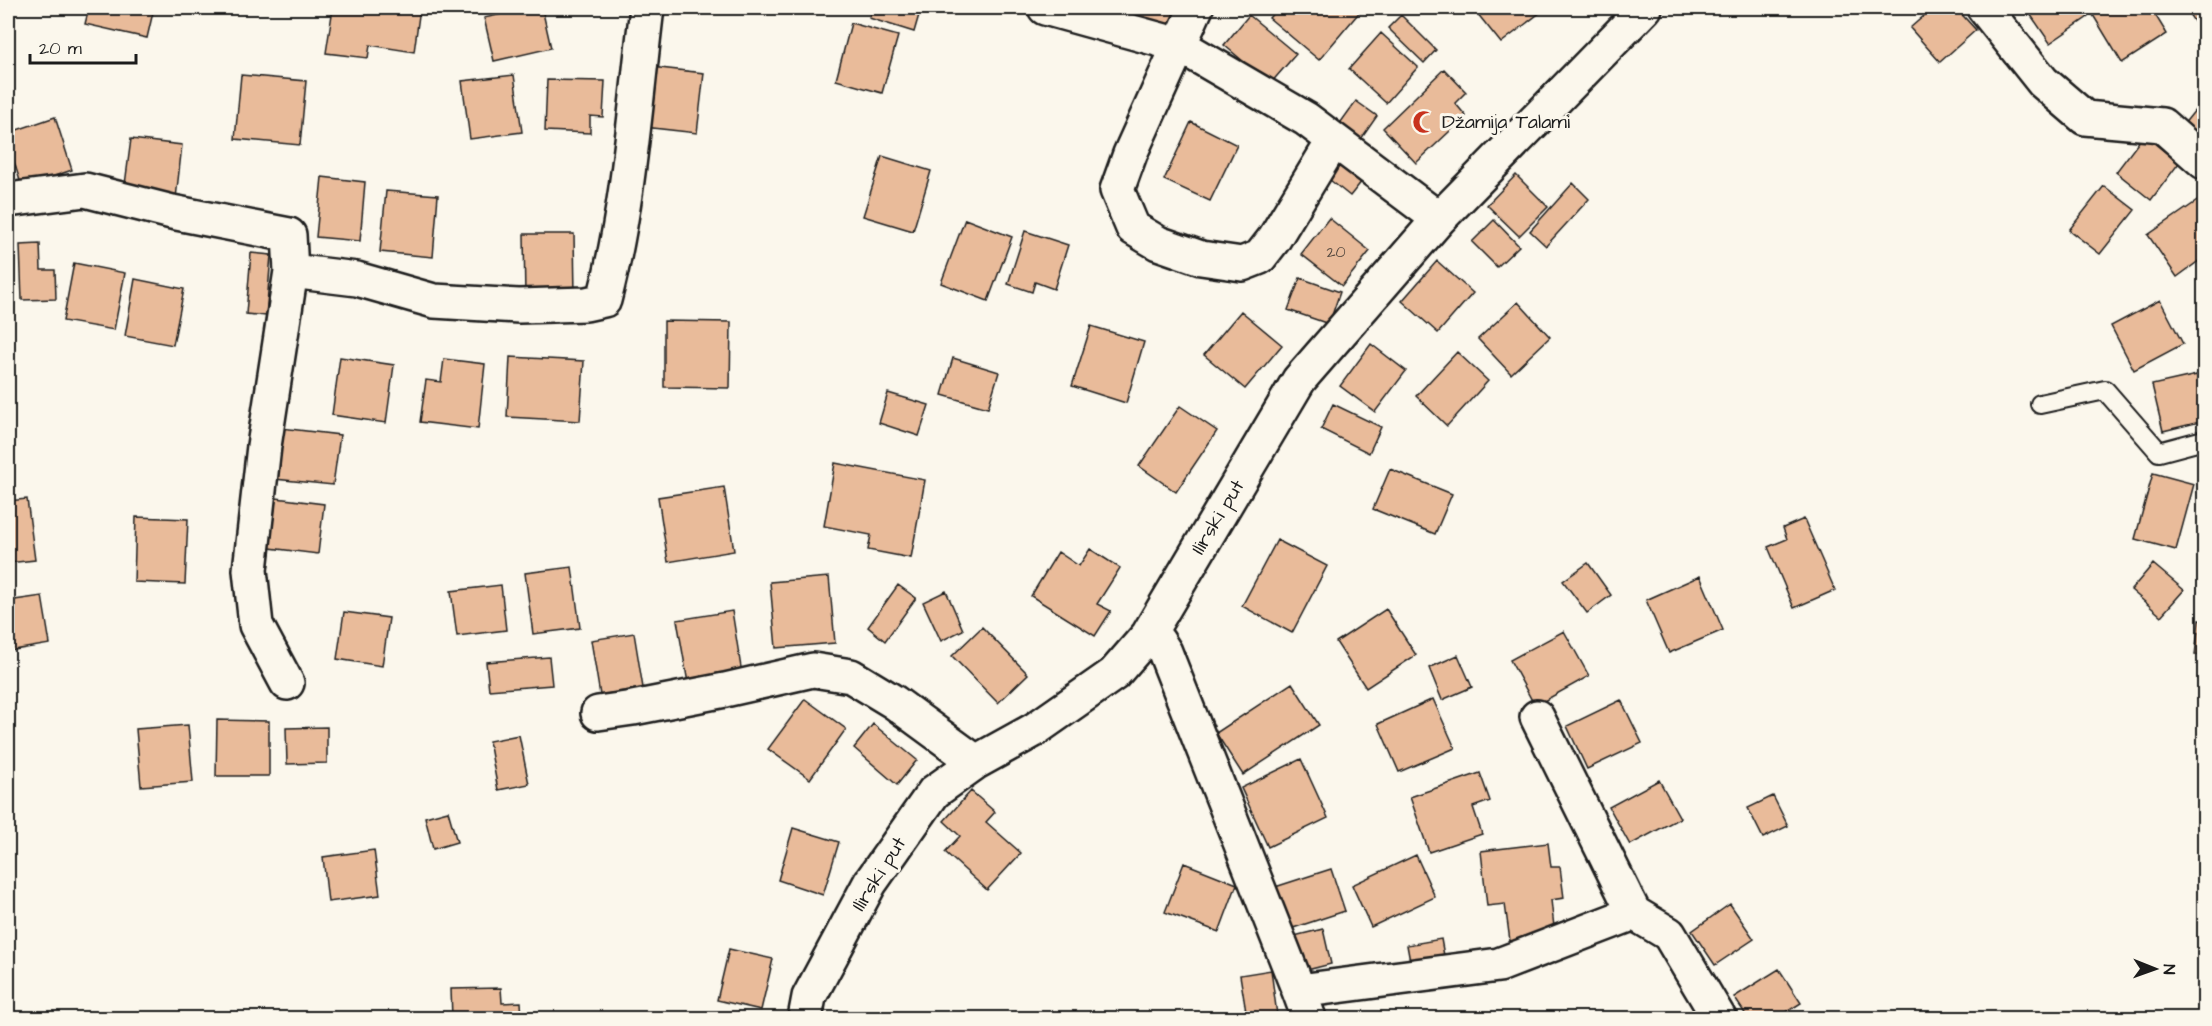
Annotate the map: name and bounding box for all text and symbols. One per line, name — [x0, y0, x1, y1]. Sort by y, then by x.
scale bar — [30, 27, 136, 65]
text: 20 m — [39, 36, 82, 61]
place label: Džamija Talami — [1442, 108, 1570, 136]
mosque icon: Džamija Talami — [1411, 109, 1437, 135]
house number: 20 — [1326, 241, 1346, 263]
street label: Ilirski put — [1185, 474, 1251, 560]
street label: Ilirski put — [845, 831, 913, 917]
north arrow — [2125, 939, 2185, 999]
text: N — [2158, 964, 2180, 974]

